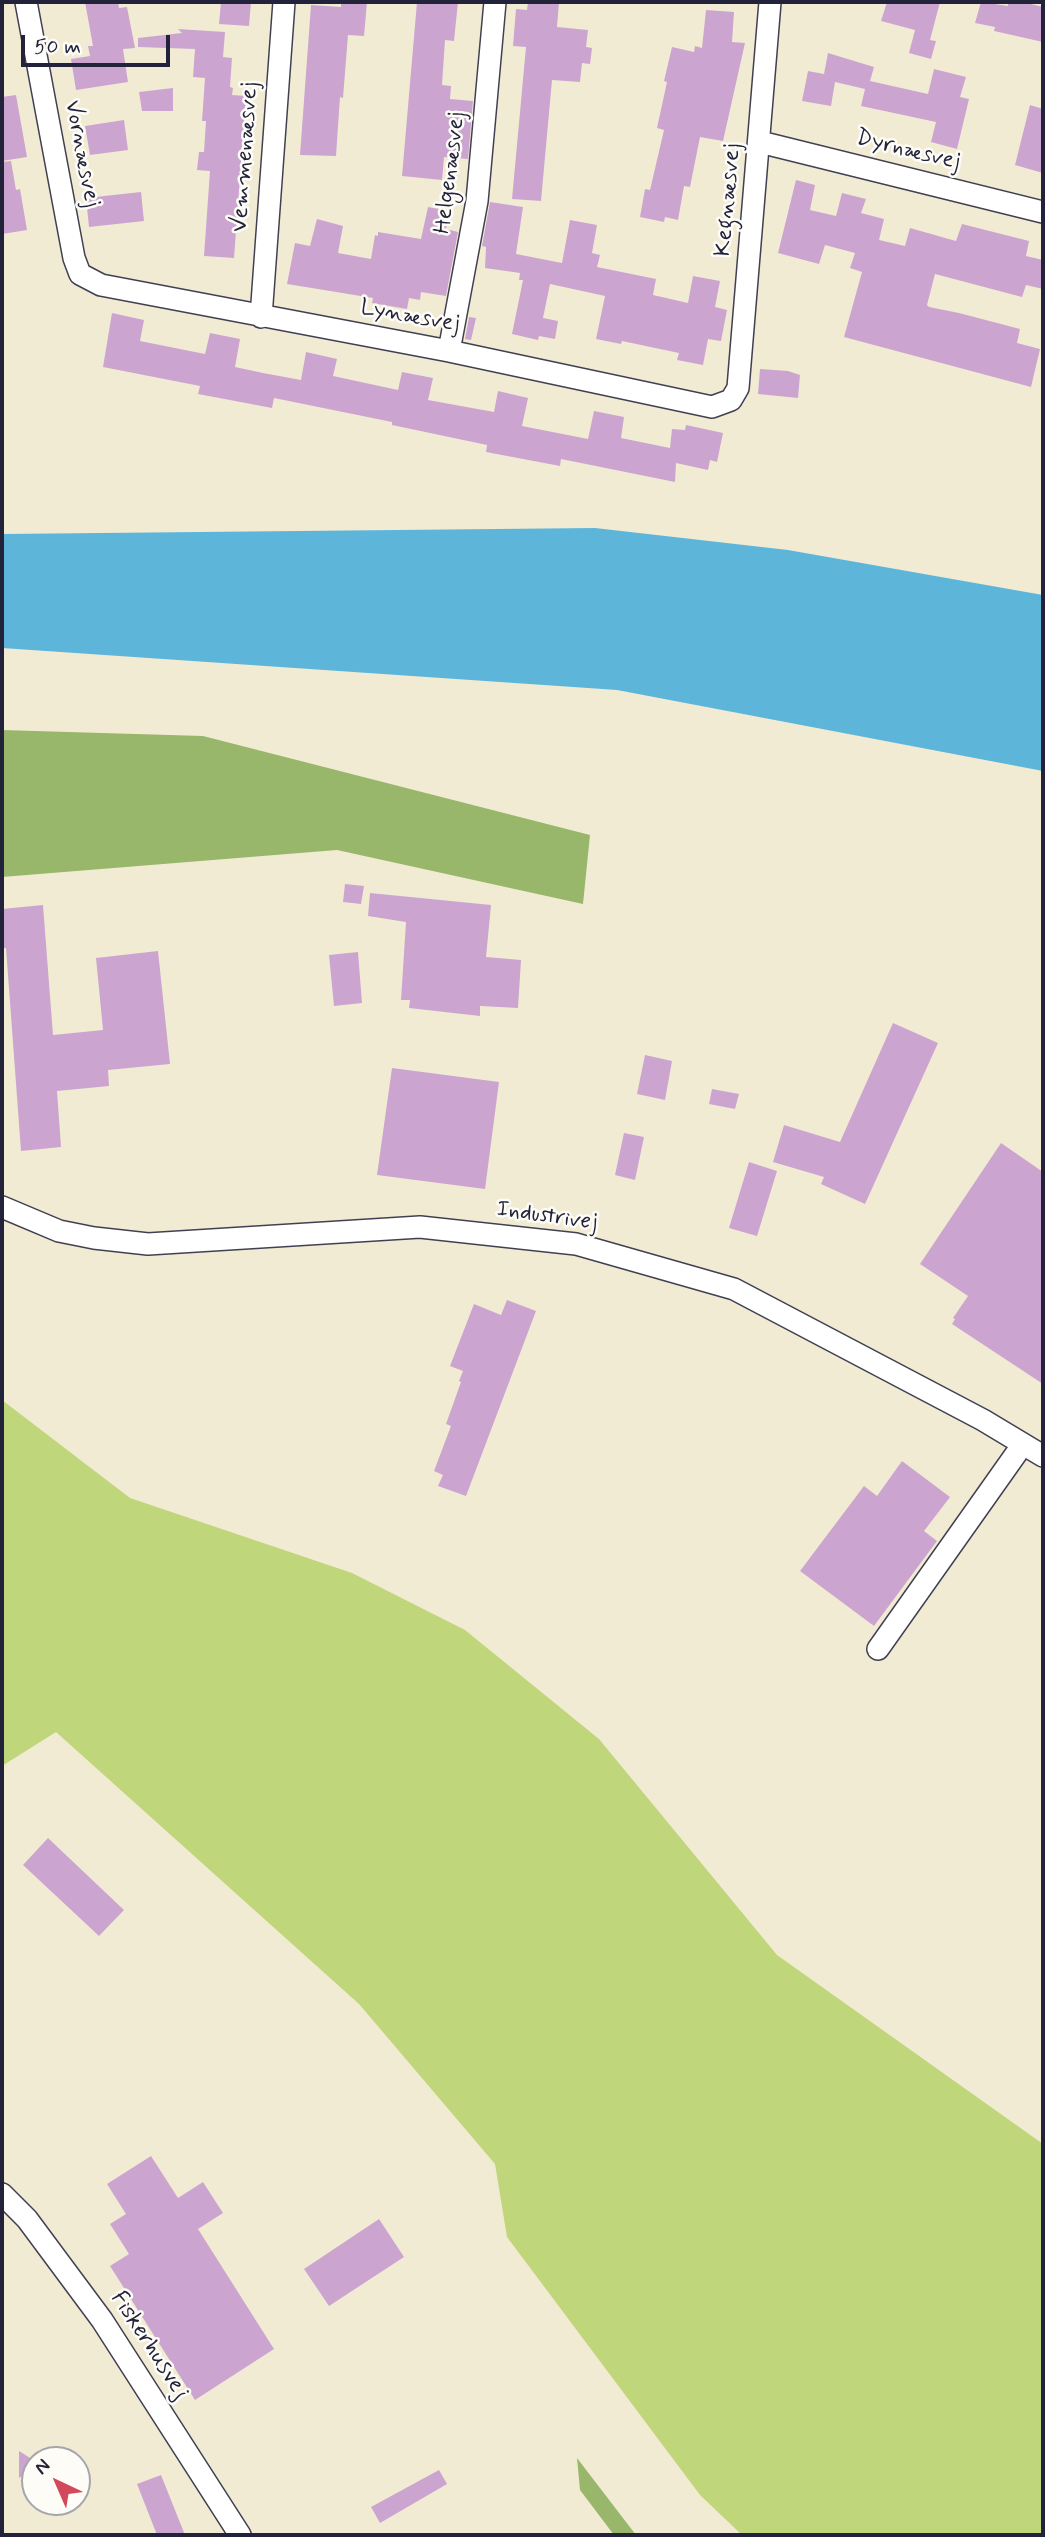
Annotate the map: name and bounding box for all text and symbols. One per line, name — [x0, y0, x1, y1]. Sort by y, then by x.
scale bar — [24, 21, 173, 65]
text: 50 m — [34, 33, 81, 61]
street label: Vemmenæsvej — [227, 81, 265, 233]
street label: Vornæsvej — [57, 98, 105, 210]
street label: Helgenæsvej — [430, 110, 472, 236]
street label: Dyrnæsvej — [853, 125, 963, 177]
street label: Kegnæsvej — [710, 142, 748, 258]
street label: Lynæsvej — [358, 295, 462, 339]
street label: Industrivej — [495, 1196, 599, 1238]
street label: Fiskerhusvej — [104, 2287, 194, 2405]
north arrow — [21, 2446, 91, 2516]
text: N — [29, 2454, 56, 2480]

